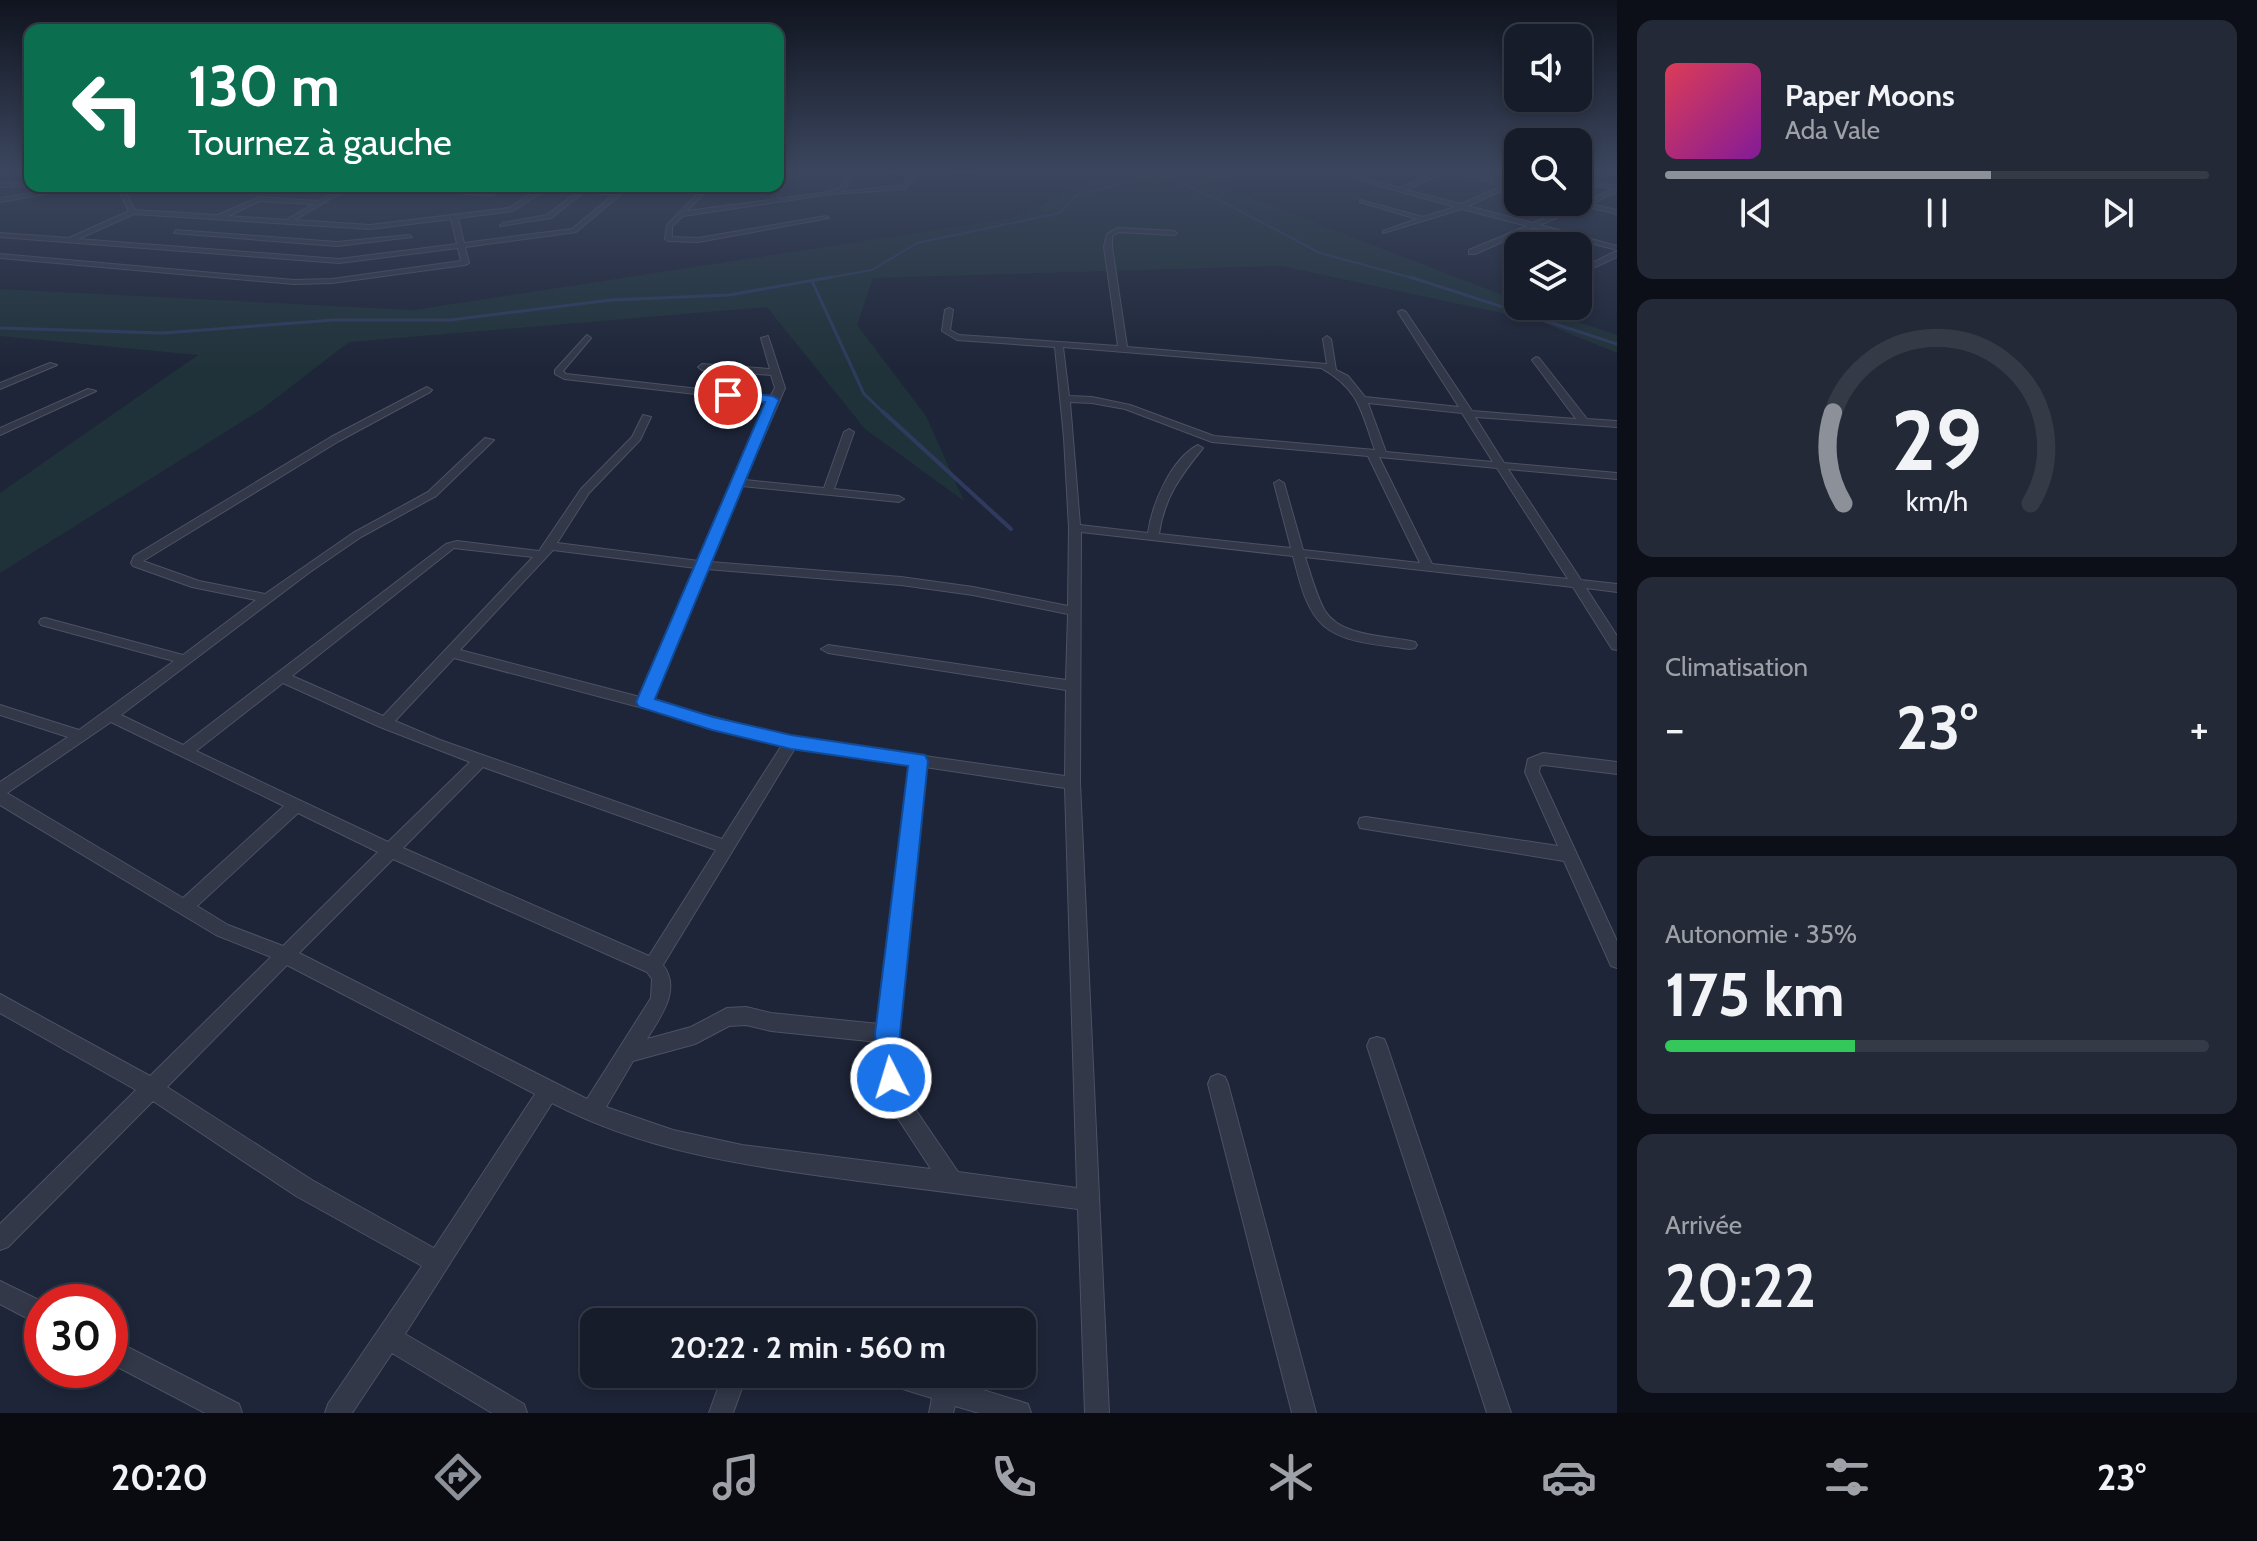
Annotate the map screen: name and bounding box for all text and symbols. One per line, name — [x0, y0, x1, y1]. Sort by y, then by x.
map controls — [1504, 24, 1592, 320]
button: sound — [1504, 24, 1592, 112]
text: 130 m — [188, 52, 340, 120]
icon: left — [56, 56, 160, 160]
text: Paper Moons — [1785, 77, 1955, 114]
text: Ada Vale — [1785, 114, 1880, 146]
text: Tournez à gauche — [188, 120, 452, 164]
button: search — [1504, 128, 1592, 216]
icon: previous — [1734, 191, 1778, 235]
icon: pause — [1915, 191, 1959, 235]
icon: next — [2096, 191, 2140, 235]
button: layers — [1504, 232, 1592, 320]
pin — [694, 361, 762, 429]
icon: arrive — [706, 373, 750, 417]
text: 29 — [1892, 389, 1982, 490]
text: km/h — [1906, 483, 1968, 518]
text: Climatisation — [1665, 651, 1808, 683]
text: 23° — [1896, 691, 1978, 764]
text: − — [1665, 702, 1684, 755]
text: + — [2190, 702, 2209, 755]
text: Autonomie · 35% — [1665, 918, 1857, 950]
text: 175 km — [1665, 958, 1845, 1031]
position arrow — [849, 1036, 933, 1120]
text: Arrivée — [1665, 1209, 1742, 1241]
text: 20:22 — [1665, 1249, 1816, 1322]
speed limit sign: 30 — [24, 1284, 128, 1388]
text: 20:22 · 2 min · 560 m — [670, 1329, 946, 1366]
icon: directions — [430, 1449, 486, 1505]
icon: music — [708, 1449, 764, 1505]
icon: phone — [986, 1449, 1042, 1505]
icon: climate — [1263, 1449, 1319, 1505]
icon: car — [1541, 1449, 1597, 1505]
icon: filters — [1819, 1449, 1875, 1505]
text: 20:20 — [111, 1455, 208, 1499]
text: 23° — [2097, 1455, 2146, 1499]

